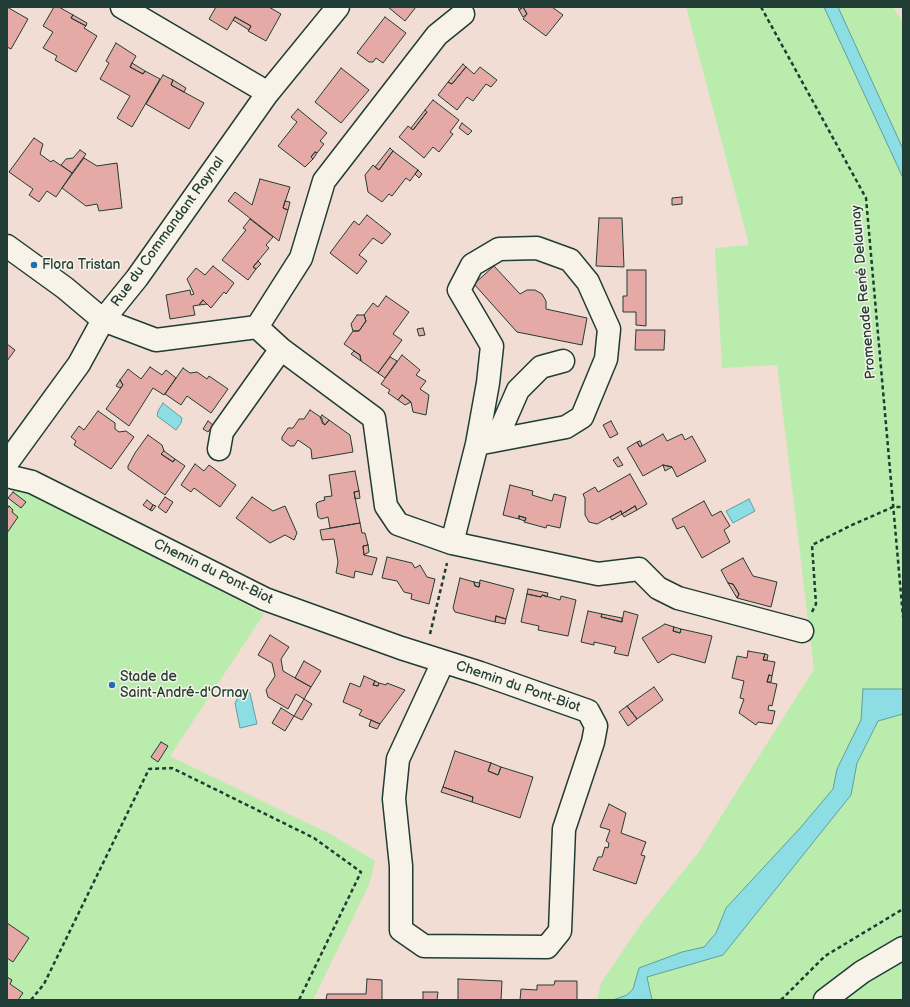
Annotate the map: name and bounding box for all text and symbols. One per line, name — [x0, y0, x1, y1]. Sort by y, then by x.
street label: Rue du Commandant Raynal — [108, 154, 228, 310]
street label: Promenade René Delaunay — [848, 204, 880, 380]
place label: Flora Tristan — [42, 257, 120, 273]
marker: Flora Tristan — [29, 260, 39, 270]
street label: Chemin du Pont-Biot — [151, 536, 275, 608]
street label: Chemin du Pont-Biot — [454, 658, 582, 716]
place label: Stade de Saint-André-d'Ornay — [120, 669, 249, 702]
marker: Stade de Saint-André-d'Ornay — [107, 680, 117, 690]

